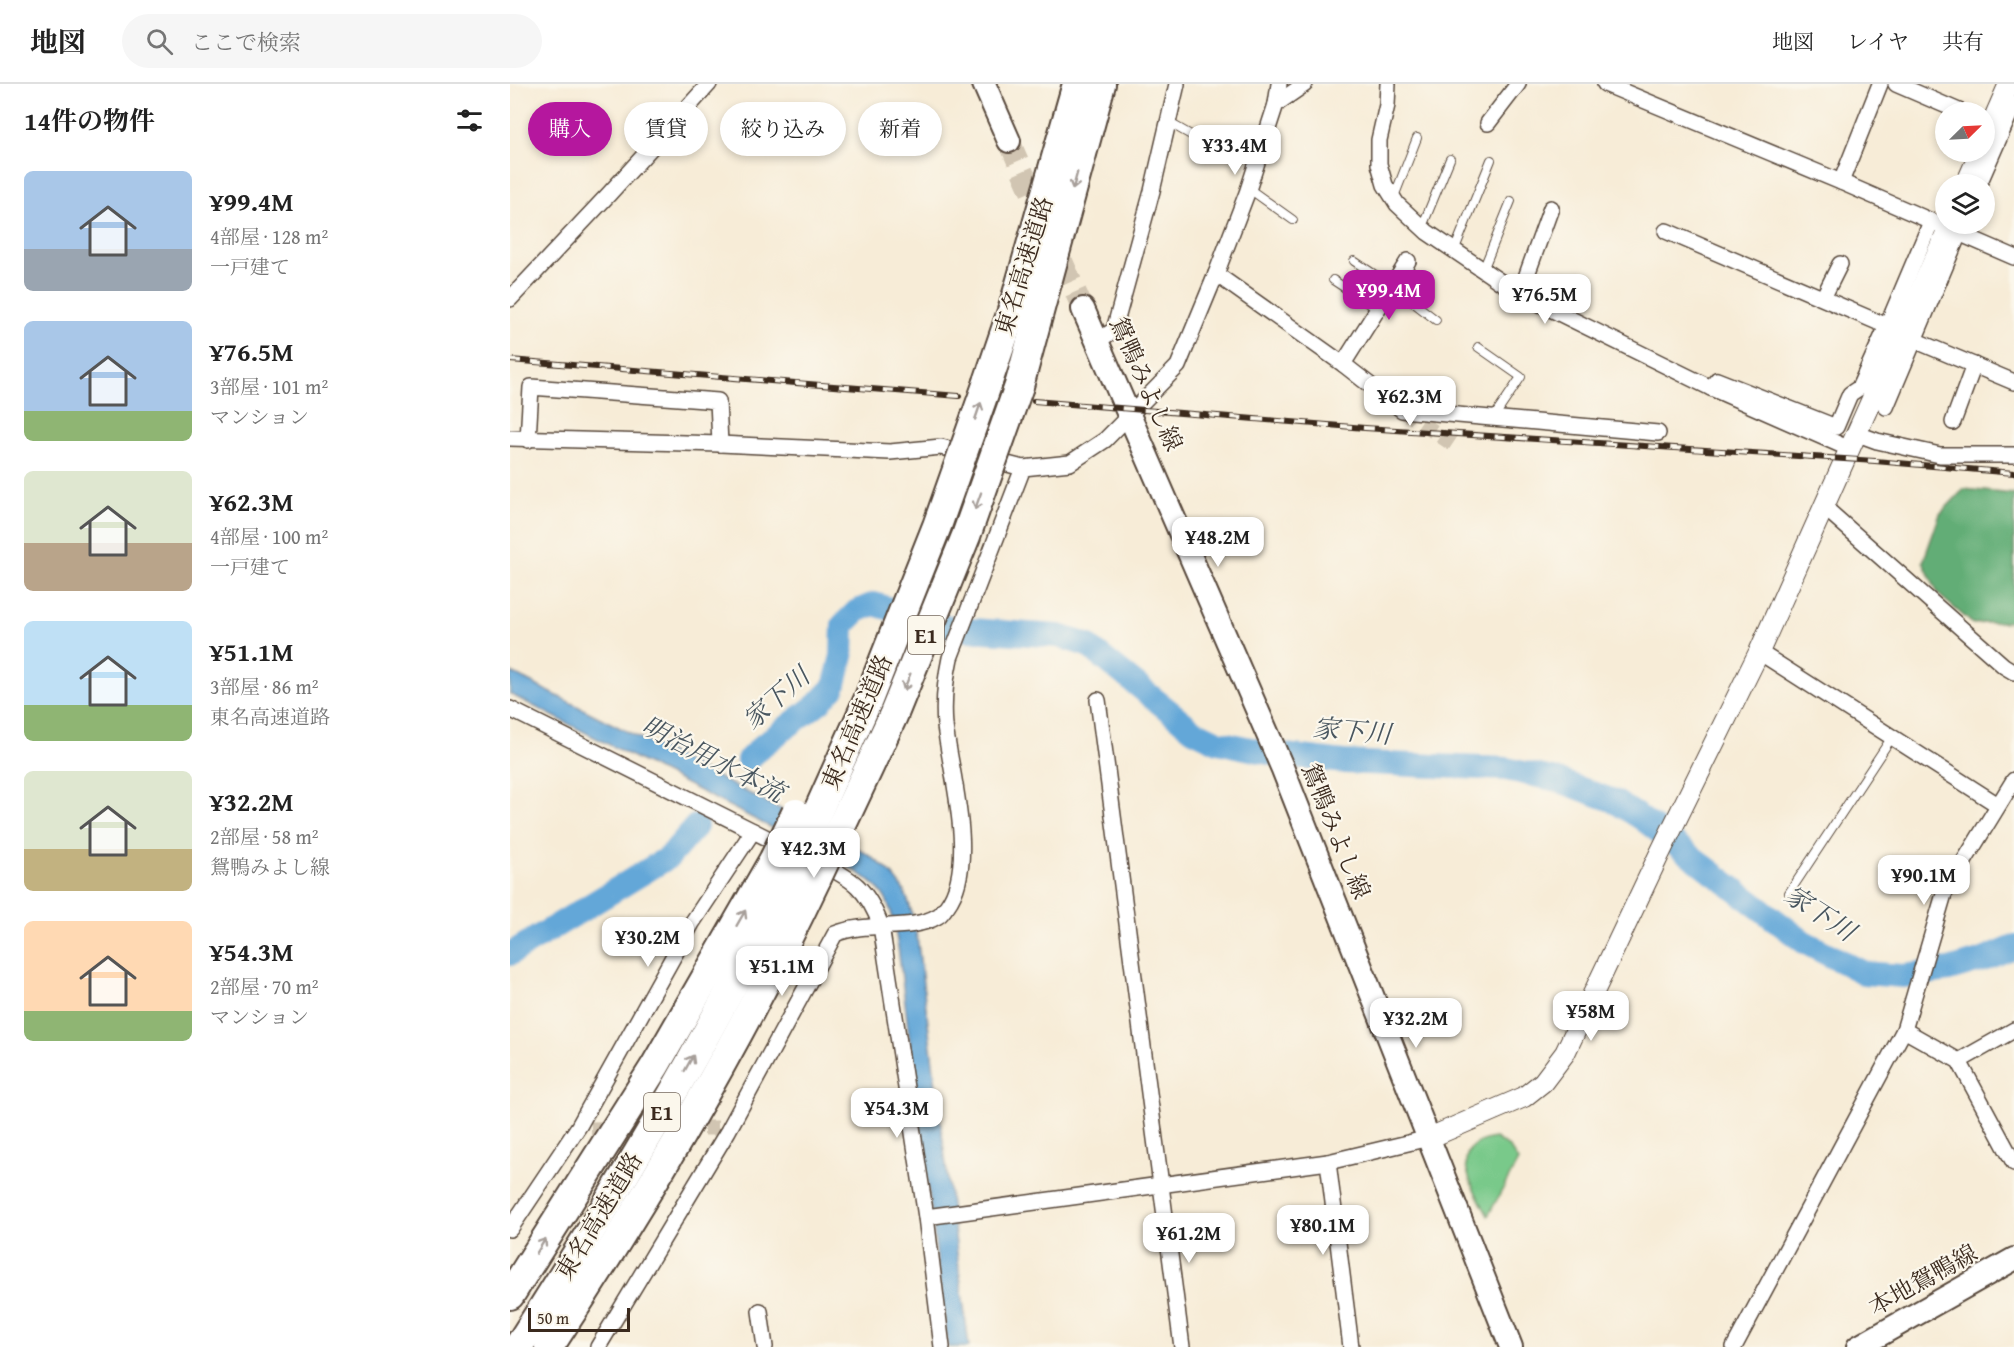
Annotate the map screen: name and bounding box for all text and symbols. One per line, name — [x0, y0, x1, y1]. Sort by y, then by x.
search box — [122, 14, 542, 68]
text: 地図 — [30, 21, 86, 62]
icon: search — [143, 25, 176, 58]
text: ここで検索 — [191, 26, 301, 58]
text: 地図 — [1772, 26, 1814, 57]
text: レイヤ — [1847, 26, 1909, 57]
text: 共有 — [1942, 26, 1984, 57]
text: 14件の物件 — [24, 101, 155, 140]
chip: 購入 — [528, 102, 612, 156]
chip: 賃貸 — [624, 102, 708, 156]
chip: 絞り込み — [720, 102, 846, 156]
chip: 新着 — [858, 102, 942, 156]
north arrow — [1935, 102, 1995, 162]
map controls — [1935, 102, 1995, 234]
icon: filters — [453, 104, 486, 137]
pin: ¥33.4M — [1186, 125, 1284, 176]
text: ¥33.4M — [1203, 130, 1267, 159]
one-way arrow — [1069, 171, 1080, 190]
button: layers — [1935, 174, 1995, 234]
text: ¥99.4M — [210, 182, 294, 221]
street label: 東名高速道路 — [986, 192, 1061, 340]
icon: home — [72, 195, 144, 267]
text: 4部屋 · 128 m² — [210, 222, 328, 251]
text: 一戸建て — [210, 252, 290, 281]
pin: ¥99.4M — [1340, 270, 1438, 321]
pin: ¥76.5M — [1496, 274, 1594, 325]
text: ¥99.4M — [1357, 275, 1421, 304]
text: ¥76.5M — [1513, 279, 1577, 308]
street label: 鴛鴨みよし線 — [1101, 311, 1192, 457]
text: ¥76.5M — [210, 332, 294, 371]
icon: home — [72, 345, 144, 417]
text: 3部屋 · 101 m² — [210, 372, 328, 401]
pin: ¥62.3M — [1361, 376, 1459, 427]
text: ¥62.3M — [1378, 381, 1442, 410]
text: マンション — [210, 402, 309, 431]
one-way arrow — [973, 402, 984, 421]
text: ¥62.3M — [210, 482, 294, 521]
one-way arrow — [972, 491, 983, 510]
icon: home — [72, 495, 144, 567]
pin: ¥48.2M — [1169, 517, 1267, 568]
text: 4部屋 · 100 m² — [210, 522, 328, 551]
text: ¥48.2M — [1186, 522, 1250, 551]
text: 一戸建て — [210, 552, 290, 581]
road number: E1 — [908, 616, 944, 654]
text: ¥51.1M — [210, 632, 294, 671]
icon: home — [72, 645, 144, 717]
street label: 東名高速道路 — [812, 649, 901, 795]
water label: 家下川 — [733, 655, 820, 738]
text: 3部屋 · 86 m² — [210, 672, 319, 701]
one-way arrow — [901, 672, 912, 691]
text: 東名高速道路 — [210, 702, 330, 731]
water label: 明治用水本流 — [635, 706, 795, 813]
water label: 家下川 — [1311, 708, 1396, 754]
street label: 鴛鴨みよし線 — [1293, 757, 1380, 904]
text: ¥32.2M — [210, 782, 294, 821]
icon: home — [72, 795, 144, 867]
text: 2部屋 · 58 m² — [210, 822, 319, 851]
pin: ¥42.3M — [765, 828, 863, 879]
text: ¥42.3M — [782, 833, 846, 862]
text: 鴛鴨みよし線 — [210, 852, 330, 881]
pin: ¥90.1M — [1875, 855, 1973, 906]
text: ¥90.1M — [1892, 860, 1956, 889]
water label: 家下川 — [1777, 875, 1866, 952]
one-way arrow — [735, 910, 747, 927]
pin: ¥30.2M — [599, 917, 697, 968]
text: ¥30.2M — [616, 922, 680, 951]
text: ¥54.3M — [210, 932, 294, 971]
icon: home — [72, 945, 144, 1017]
pin: ¥51.1M — [733, 946, 831, 997]
text: ¥51.1M — [750, 951, 814, 980]
text: 2部屋 · 70 m² — [210, 972, 319, 1001]
pin: ¥58M — [1555, 991, 1627, 1042]
text: ¥58M — [1567, 996, 1615, 1025]
pin: ¥32.2M — [1367, 998, 1465, 1049]
text: マンション — [210, 1002, 309, 1031]
text: ¥32.2M — [1384, 1003, 1448, 1032]
one-way arrow — [683, 1055, 695, 1072]
pin: ¥54.3M — [848, 1088, 946, 1139]
road number: E1 — [644, 1093, 680, 1131]
text: ¥54.3M — [865, 1093, 929, 1122]
street label: 東名高速道路 — [546, 1145, 651, 1286]
pin: ¥80.1M — [1274, 1205, 1372, 1256]
text: ¥80.1M — [1291, 1210, 1355, 1239]
pin: ¥61.2M — [1140, 1213, 1238, 1264]
text: ¥61.2M — [1157, 1218, 1221, 1247]
street label: 本地鴛鴨線 — [1862, 1235, 1984, 1324]
one-way arrow — [536, 1238, 548, 1255]
scale bar — [528, 1305, 630, 1332]
text: 50 m — [537, 1306, 569, 1330]

